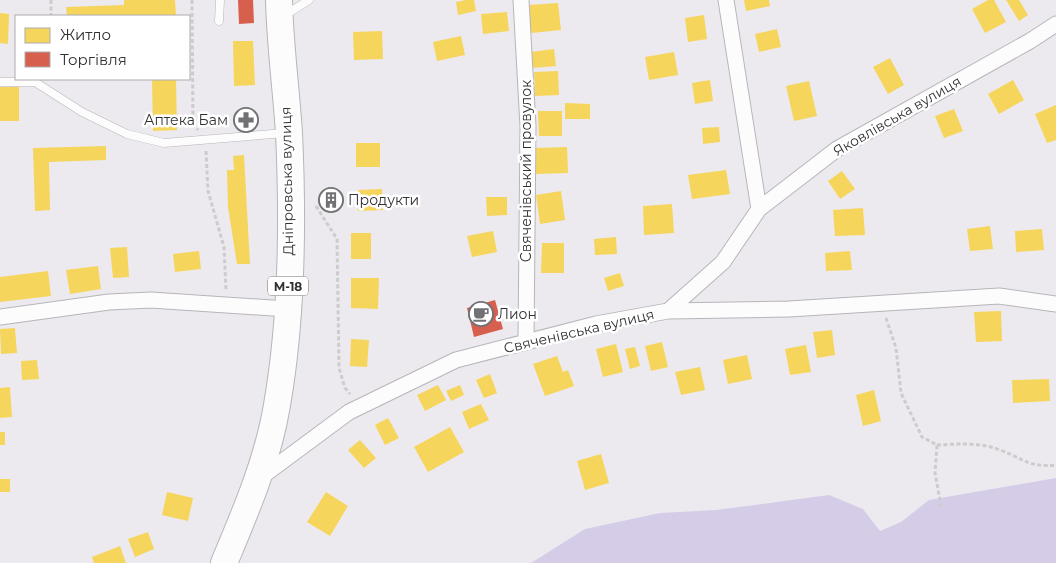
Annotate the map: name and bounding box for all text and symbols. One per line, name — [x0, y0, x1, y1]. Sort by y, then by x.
legend — [15, 15, 190, 80]
text: Житло — [60, 25, 111, 44]
text: Торгівля — [60, 50, 127, 69]
street label: Яковлівська вулиця — [830, 72, 964, 160]
street label: Свяченівський провулок — [517, 80, 535, 262]
street label: Дніпровська вулиця — [277, 106, 297, 256]
pharmacy icon: Аптека Бам — [233, 107, 259, 133]
place label: Аптека Бам — [144, 111, 228, 129]
building icon: Продукти — [318, 187, 344, 213]
place label: Продукти — [348, 191, 419, 209]
road number: М-18 — [268, 276, 308, 296]
cafe icon: Лион — [468, 301, 494, 327]
place label: Лион — [498, 305, 537, 323]
street label: Свяченівська вулиця — [502, 305, 656, 357]

